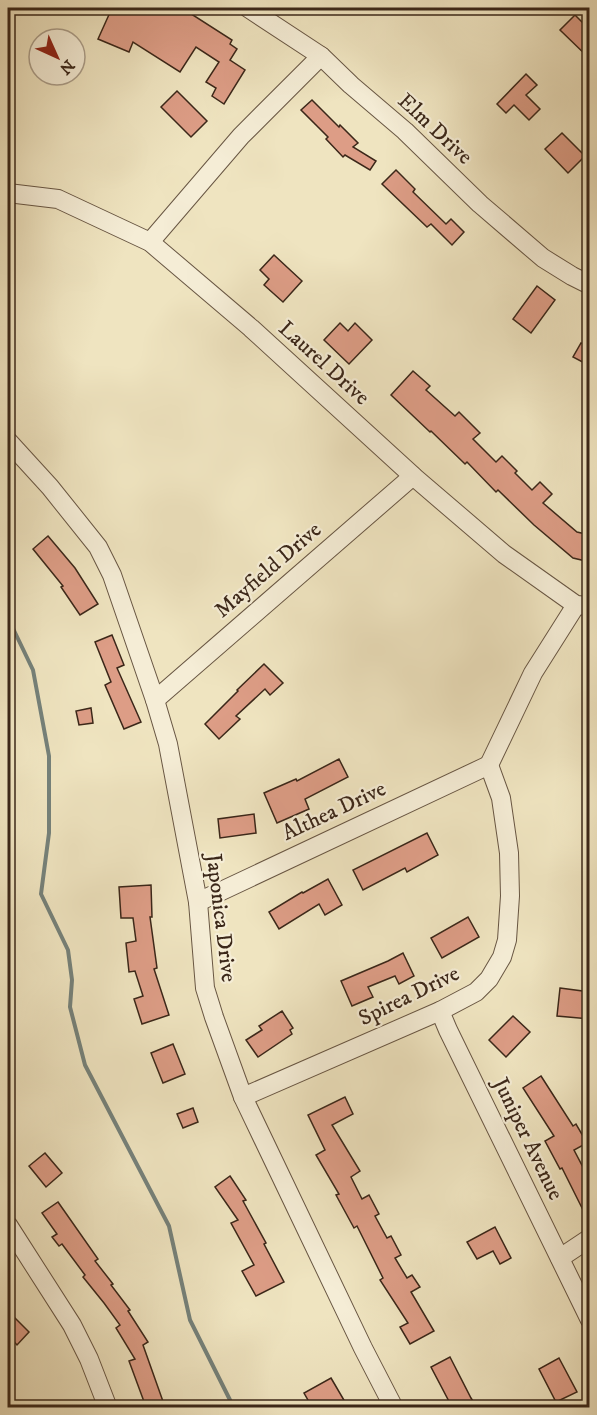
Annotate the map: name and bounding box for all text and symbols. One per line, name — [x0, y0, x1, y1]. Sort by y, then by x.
north arrow — [27, 27, 87, 87]
text: N — [55, 55, 79, 79]
street label: Elm Drive — [392, 88, 478, 170]
street label: Laurel Drive — [273, 315, 375, 411]
street label: Mayfield Drive — [209, 516, 327, 624]
street label: Althea Drive — [278, 775, 390, 847]
street label: Japonica Drive — [199, 850, 242, 984]
street label: Spirea Drive — [354, 960, 464, 1032]
street label: Juniper Avenue — [486, 1072, 569, 1205]

